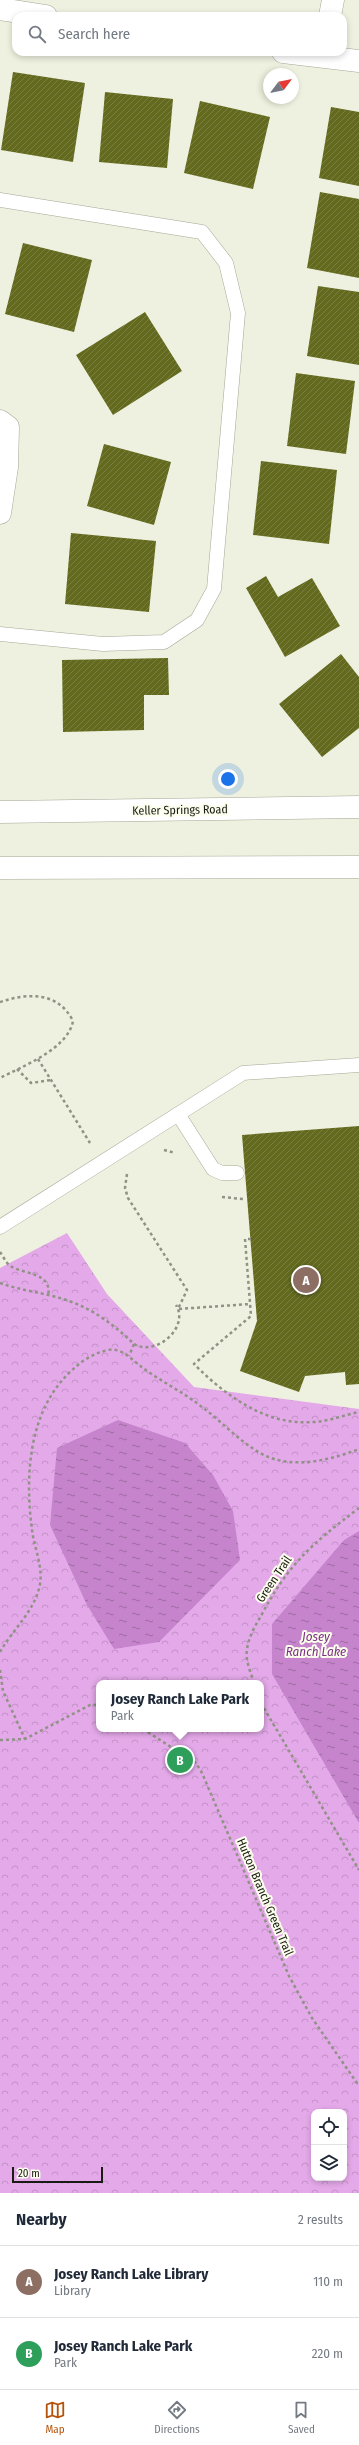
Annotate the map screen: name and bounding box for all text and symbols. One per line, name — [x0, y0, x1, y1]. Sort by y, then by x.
search box — [12, 12, 347, 56]
icon: search — [26, 23, 48, 45]
text: Search here — [58, 25, 130, 43]
north arrow — [263, 68, 299, 104]
your location — [218, 769, 238, 789]
street label: Keller Springs Road — [132, 802, 228, 818]
pin: A — [293, 1265, 319, 1295]
street label: Green Trail — [253, 1553, 295, 1605]
water label: Josey Ranch Lake — [286, 1629, 346, 1659]
popup — [96, 1680, 264, 1732]
text: Josey Ranch Lake Park — [111, 1690, 249, 1708]
text: Park — [111, 1708, 134, 1723]
pin: B — [167, 1745, 193, 1775]
street label: Hutton Branch Green Trail — [234, 1836, 296, 1958]
map controls — [311, 2109, 347, 2181]
button: locate — [311, 2109, 347, 2145]
button: layers — [311, 2145, 347, 2181]
scale bar — [12, 2165, 103, 2184]
text: 20 m — [18, 2167, 40, 2180]
text: Nearby — [16, 2209, 67, 2230]
text: 2 results — [298, 2212, 343, 2227]
text: Josey Ranch Lake Library — [54, 2265, 208, 2283]
text: A — [25, 2274, 33, 2289]
text: 110 m — [313, 2274, 343, 2289]
text: Library — [54, 2283, 91, 2298]
text: Josey Ranch Lake Park — [54, 2337, 192, 2355]
text: B — [25, 2346, 33, 2361]
text: 220 m — [312, 2346, 343, 2361]
text: Park — [54, 2355, 77, 2370]
tab: Map — [44, 2399, 66, 2436]
tab: Directions — [154, 2399, 200, 2436]
tab: Saved — [288, 2399, 315, 2436]

